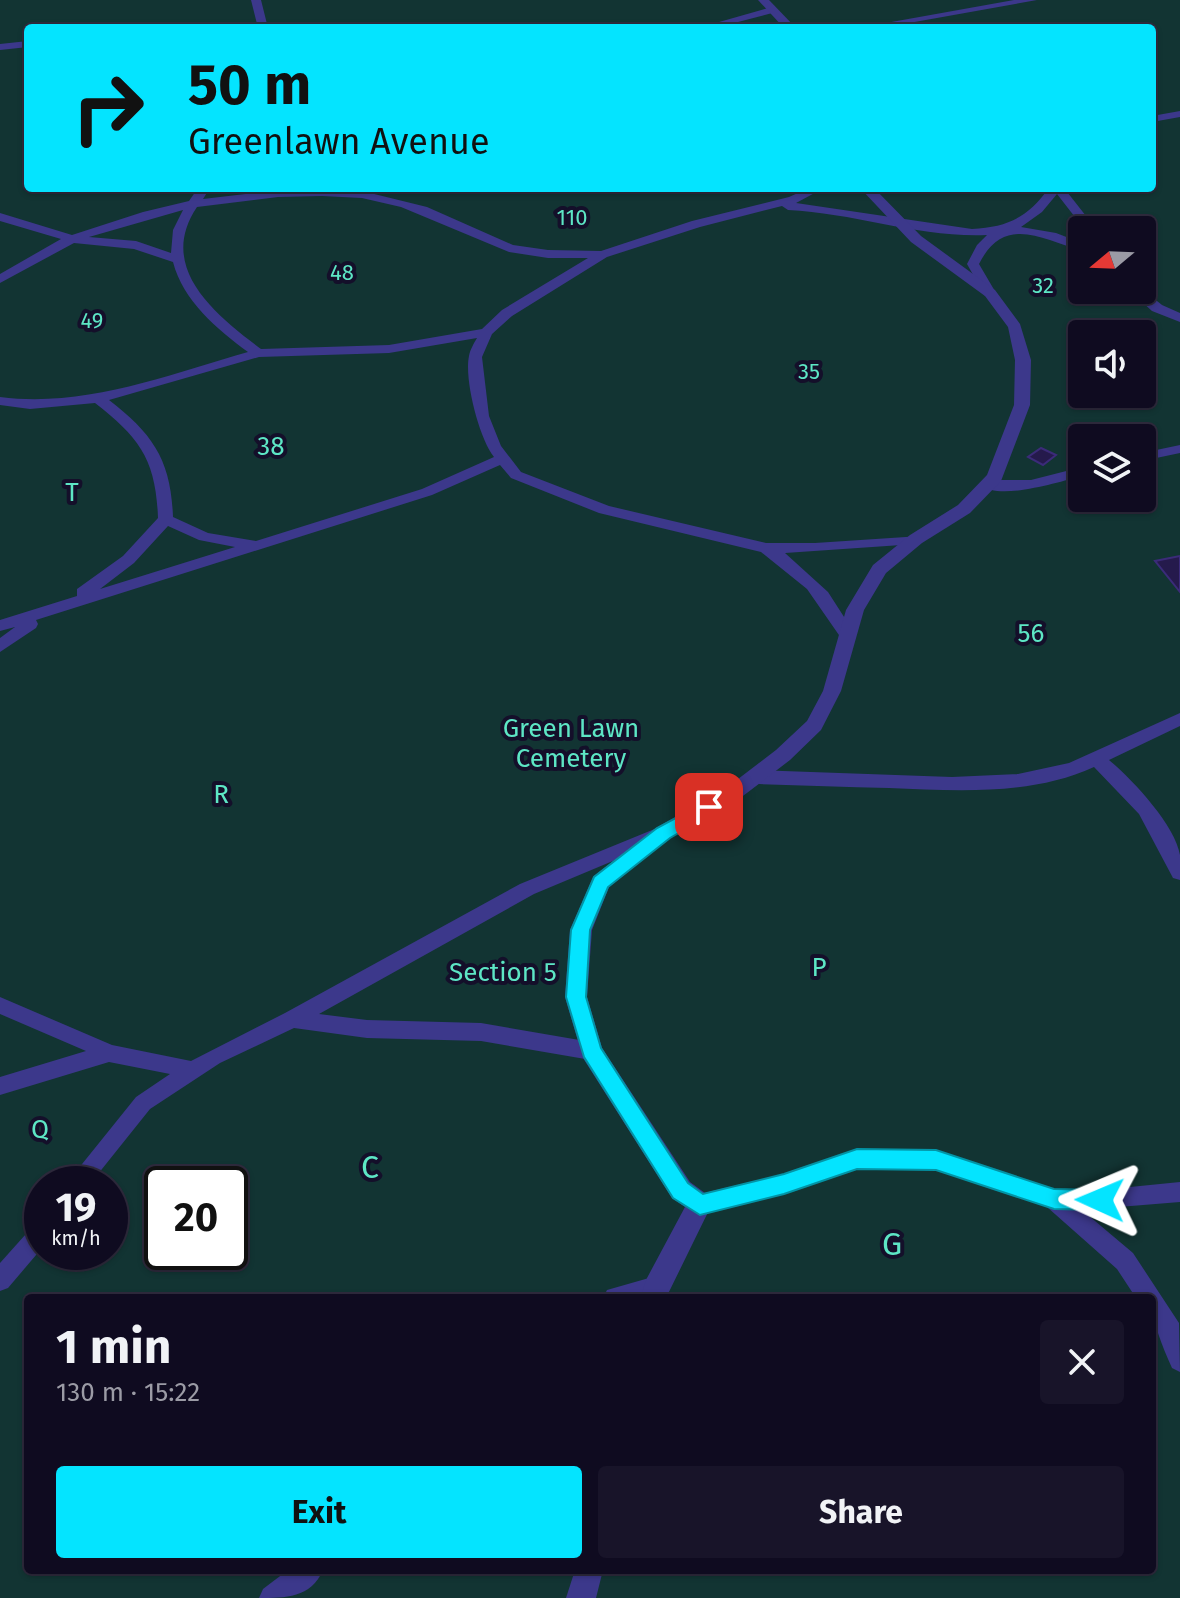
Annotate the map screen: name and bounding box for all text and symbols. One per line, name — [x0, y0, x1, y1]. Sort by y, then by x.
text: 50 m — [188, 52, 311, 119]
icon: right — [56, 56, 160, 160]
text: Greenlawn Avenue — [188, 120, 490, 164]
park label: 110 — [556, 204, 588, 231]
north arrow — [1068, 216, 1156, 304]
map controls — [1068, 216, 1156, 512]
park label: 48 — [330, 259, 354, 286]
park label: 32 — [1032, 272, 1054, 299]
park label: 49 — [81, 307, 103, 334]
button: sound — [1068, 320, 1156, 408]
park label: 35 — [798, 358, 820, 385]
button: layers — [1068, 424, 1156, 512]
park label: 38 — [257, 431, 285, 462]
park label: T — [65, 477, 79, 508]
park label: 56 — [1018, 618, 1044, 649]
park label: Green Lawn Cemetery — [503, 713, 639, 774]
pin — [675, 773, 743, 841]
park label: R — [213, 779, 229, 810]
icon: arrive — [687, 785, 731, 829]
park label: P — [811, 952, 827, 983]
park label: Section 5 — [449, 957, 557, 988]
park label: Q — [31, 1114, 49, 1145]
park label: C — [361, 1148, 379, 1186]
position arrow — [1058, 1158, 1142, 1242]
speed limit sign: 20 — [144, 1166, 248, 1270]
text: 19 — [56, 1184, 96, 1232]
park label: G — [882, 1225, 902, 1263]
text: km/h — [51, 1226, 101, 1250]
text: 1 min — [56, 1318, 171, 1376]
button: close — [1040, 1320, 1124, 1404]
text: 130 m · 15:22 — [56, 1377, 200, 1408]
button: Exit — [56, 1466, 582, 1558]
button: Share — [598, 1466, 1124, 1558]

